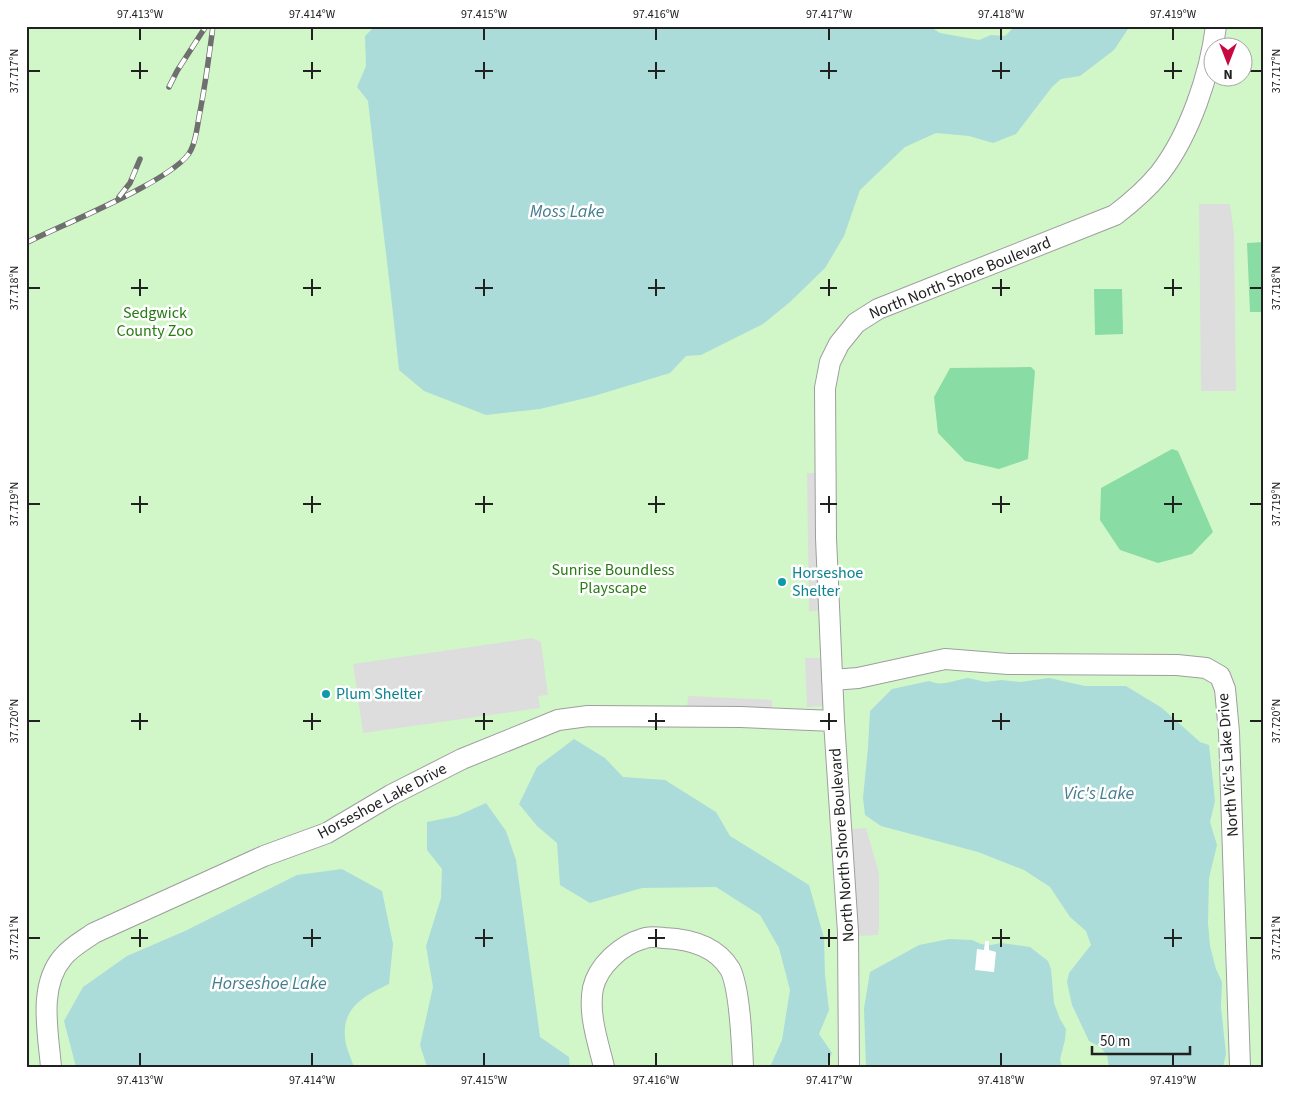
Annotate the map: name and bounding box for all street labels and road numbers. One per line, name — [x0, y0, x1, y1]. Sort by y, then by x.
street label: North North Shore Boulevard — [866, 231, 1054, 325]
street label: North Vic's Lake Drive — [1212, 692, 1244, 838]
street label: North North Shore Boulevard — [824, 747, 860, 943]
street label: Horseshoe Lake Drive — [313, 758, 451, 844]

